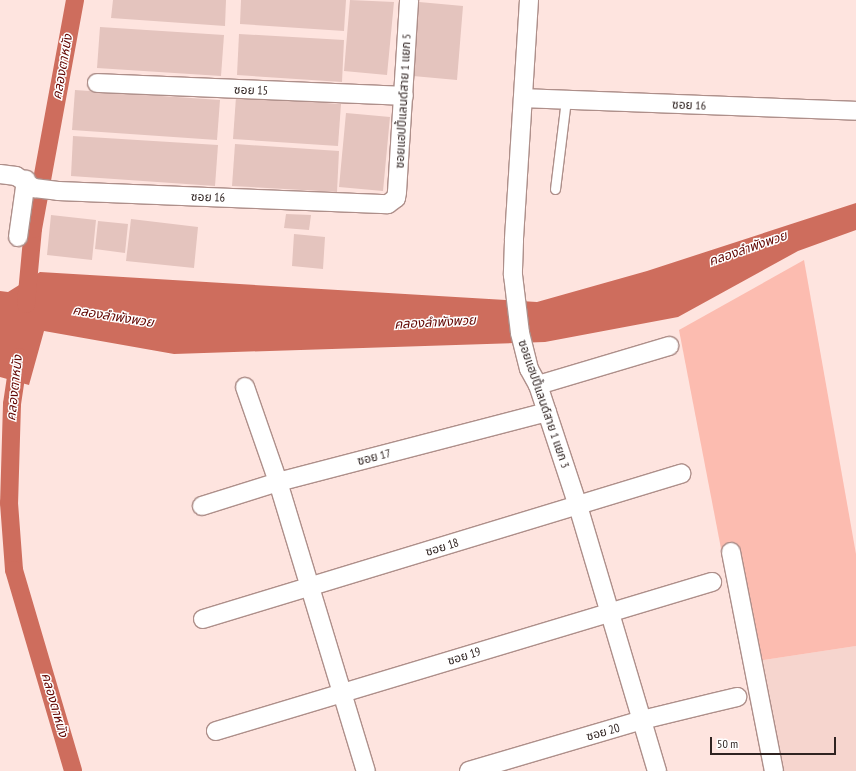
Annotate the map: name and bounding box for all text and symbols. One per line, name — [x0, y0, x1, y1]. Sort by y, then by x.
water label: คลองตาหนัง — [50, 33, 76, 101]
street label: ซอยแฮปปี้แลนด์สาย 1 แยก 5 — [392, 33, 414, 169]
street label: ซอย 15 — [234, 82, 268, 98]
street label: ซอย 16 — [672, 97, 706, 113]
street label: ซอย 16 — [191, 189, 225, 205]
water label: คลองลำพังพวย — [707, 228, 789, 270]
water label: คลองลำพังพวย — [71, 303, 155, 331]
water label: คลองลำพังพวย — [394, 313, 476, 333]
street label: ซอยแฮปปี้แลนด์สาย 1 แยก 3 — [515, 338, 573, 470]
water label: คลองตาหนัง — [4, 354, 26, 422]
street label: ซอย 17 — [356, 446, 392, 468]
street label: ซอย 18 — [424, 535, 460, 559]
street label: ซอย 19 — [446, 644, 482, 668]
water label: คลองตาหนัง — [37, 671, 71, 739]
street label: ซอย 20 — [585, 720, 621, 744]
scale bar — [712, 729, 838, 755]
text: 50 m — [717, 736, 738, 751]

